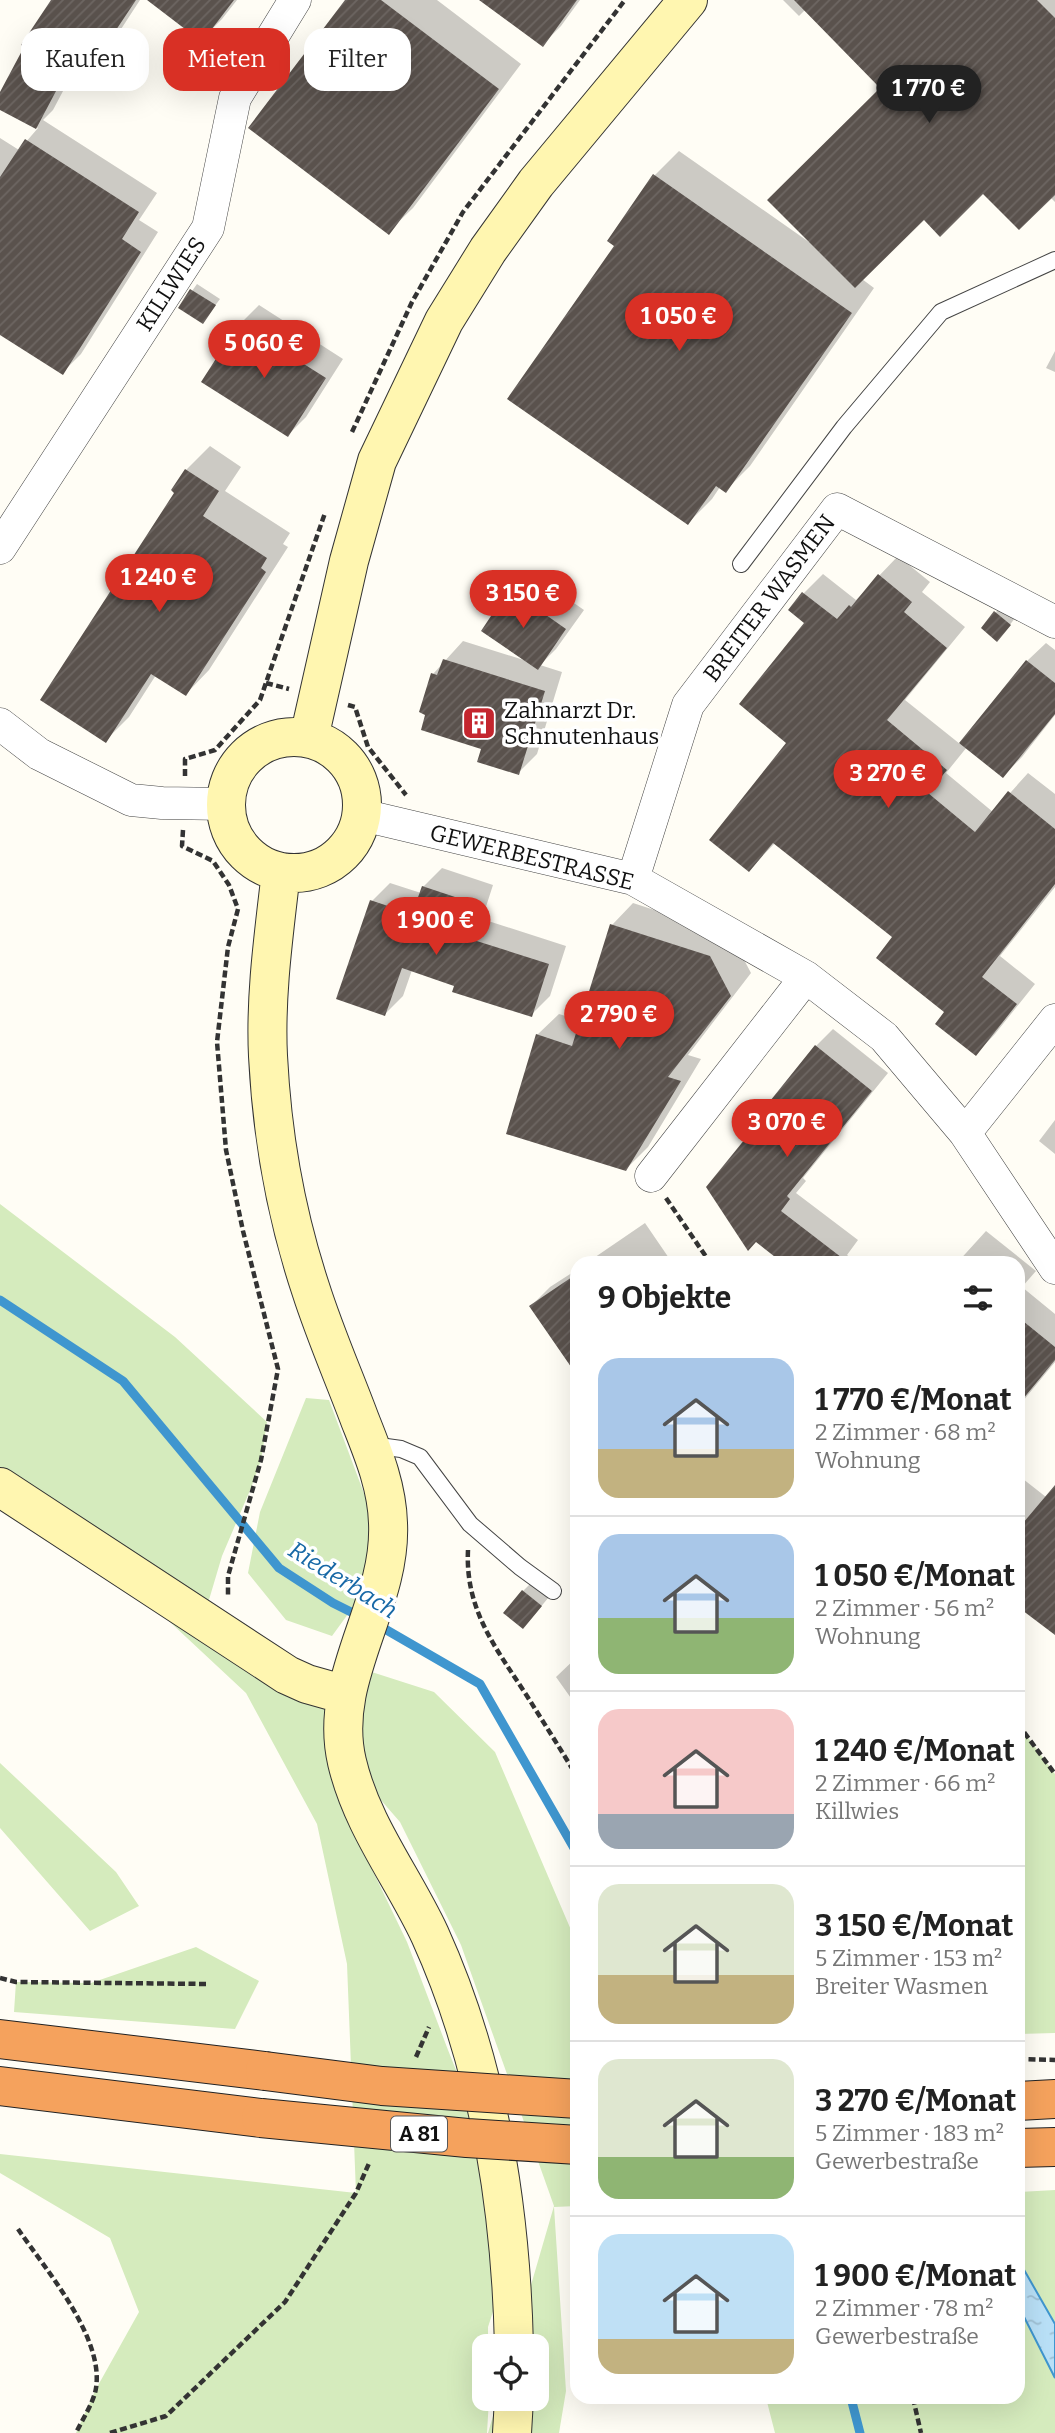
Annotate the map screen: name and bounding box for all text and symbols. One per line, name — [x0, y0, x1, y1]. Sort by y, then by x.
chip: Kaufen — [21, 28, 149, 91]
chip: Mieten — [163, 28, 290, 91]
chip: Filter — [304, 28, 411, 91]
pin: 1 770 € — [864, 66, 994, 125]
text: 1 770 € — [892, 74, 966, 102]
street label: KILLWIES — [130, 232, 212, 336]
pin: 1 050 € — [614, 294, 744, 353]
text: 1 050 € — [641, 302, 717, 330]
pin: 5 060 € — [199, 320, 329, 380]
text: 5 060 € — [224, 329, 304, 357]
street label: BREITER WASMEN — [697, 509, 841, 687]
pin: 1 240 € — [94, 554, 224, 614]
text: 1 240 € — [121, 563, 197, 591]
pin: 3 150 € — [458, 570, 588, 630]
text: 3 150 € — [486, 579, 560, 607]
place label: Zahnarzt Dr. Schnutenhaus — [504, 696, 659, 750]
building icon: Zahnarzt Dr. Schnutenhaus — [460, 704, 498, 742]
pin: 3 270 € — [823, 750, 953, 810]
text: 3 270 € — [850, 759, 926, 787]
street label: GEWERBESTRASSE — [427, 818, 637, 896]
pin: 1 900 € — [371, 898, 501, 957]
text: 1 900 € — [397, 906, 475, 934]
pin: 2 790 € — [554, 992, 684, 1051]
text: 2 790 € — [580, 1000, 658, 1028]
pin: 3 070 € — [722, 1100, 852, 1159]
text: 3 070 € — [748, 1108, 826, 1136]
icon: filters — [959, 1279, 997, 1317]
text: 9 Objekte — [598, 1280, 731, 1316]
text: 1 770 €/Monat — [815, 1382, 1012, 1418]
icon: home — [654, 1386, 738, 1470]
text: 2 Zimmer · 68 m² — [815, 1418, 996, 1446]
text: Wohnung — [815, 1446, 921, 1474]
water label: Riederbach — [284, 1536, 402, 1624]
text: 1 050 €/Monat — [815, 1558, 1015, 1594]
icon: home — [654, 1562, 738, 1646]
text: 2 Zimmer · 56 m² — [815, 1594, 994, 1622]
text: Wohnung — [815, 1622, 921, 1650]
text: 1 240 €/Monat — [815, 1733, 1015, 1769]
icon: home — [654, 1737, 738, 1821]
text: 2 Zimmer · 66 m² — [815, 1769, 995, 1797]
text: Killwies — [815, 1797, 899, 1825]
text: 3 150 €/Monat — [815, 1908, 1013, 1944]
icon: home — [654, 1912, 738, 1996]
text: 5 Zimmer · 153 m² — [815, 1944, 1002, 1972]
text: Breiter Wasmen — [815, 1972, 988, 2000]
text: 3 270 €/Monat — [815, 2083, 1016, 2119]
icon: home — [654, 2087, 738, 2171]
road number: A 81 — [391, 2116, 447, 2152]
text: 5 Zimmer · 183 m² — [815, 2119, 1004, 2147]
text: Gewerbestraße — [815, 2147, 979, 2175]
text: 1 900 €/Monat — [815, 2258, 1016, 2294]
icon: home — [654, 2262, 738, 2346]
text: 2 Zimmer · 78 m² — [815, 2294, 993, 2322]
text: Gewerbestraße — [815, 2322, 979, 2350]
map controls — [472, 2334, 549, 2411]
button: locate — [472, 2334, 549, 2411]

